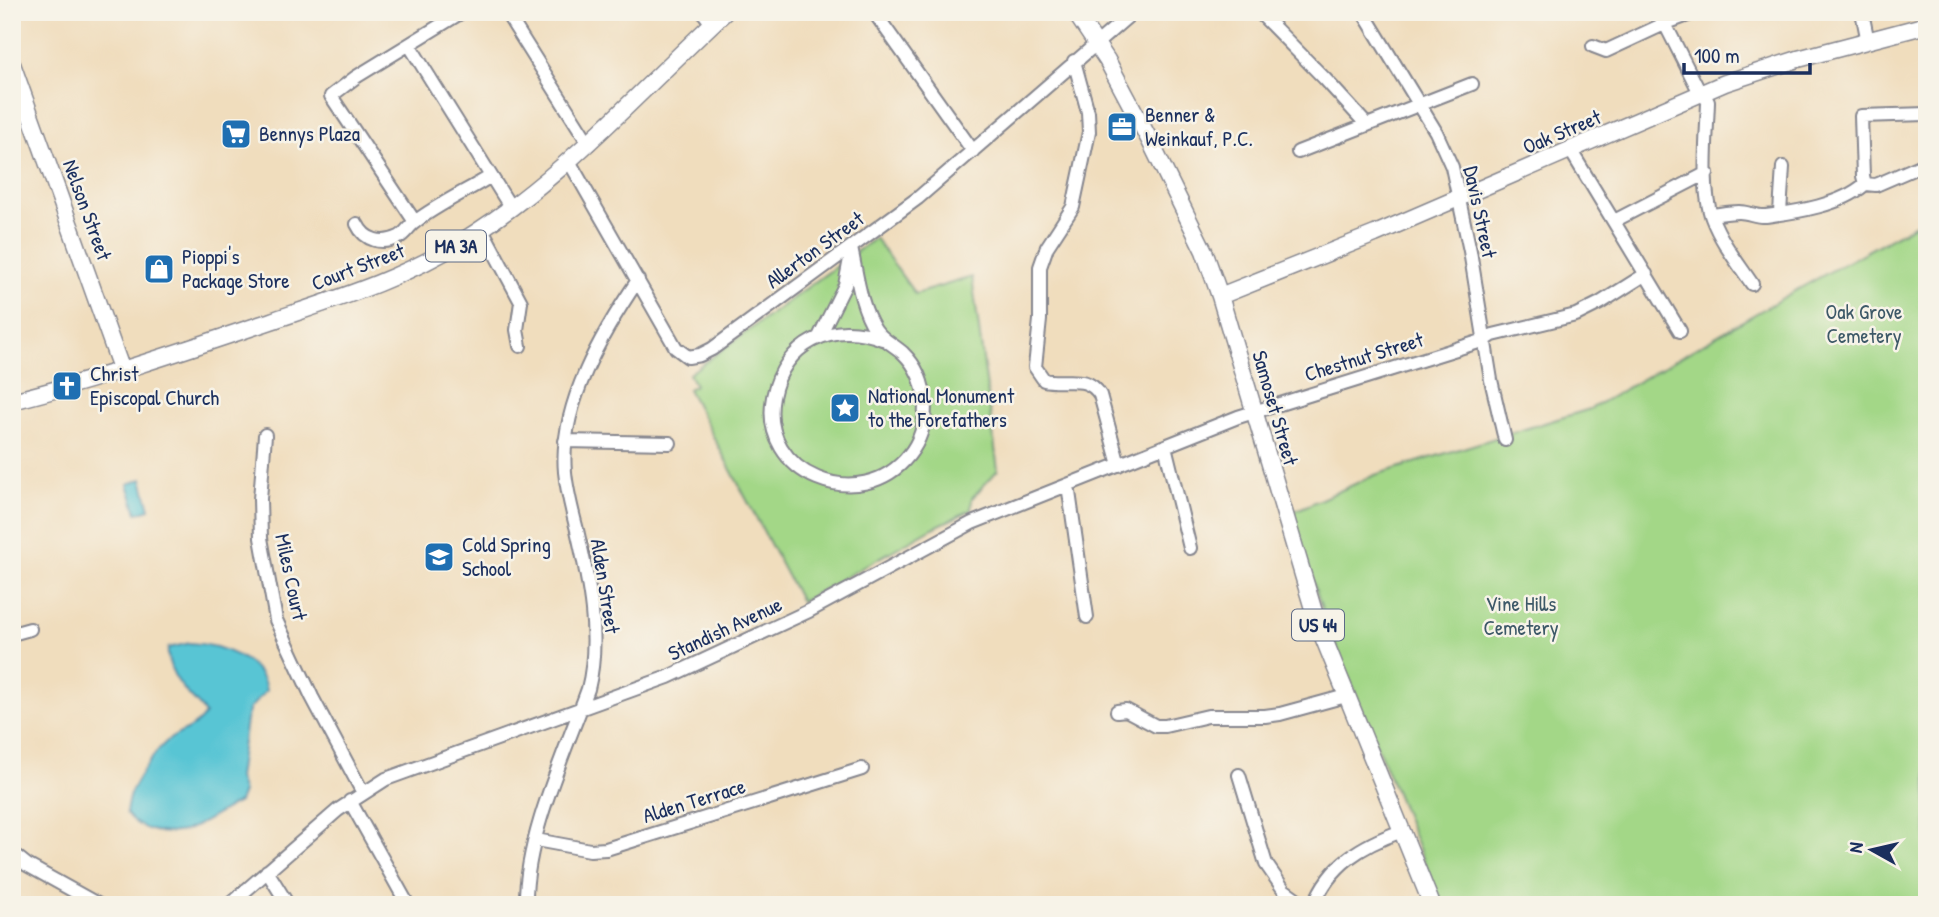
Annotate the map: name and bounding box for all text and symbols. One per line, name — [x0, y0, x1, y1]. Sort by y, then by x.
scale bar — [1684, 32, 1810, 76]
text: 100 m — [1694, 41, 1740, 70]
place label: Benner & Weinkauf, P.C. — [1145, 100, 1253, 153]
street label: Oak Street — [1518, 102, 1606, 161]
office icon: Benner & Weinkauf, P.C. — [1105, 110, 1139, 144]
supermarket icon: Bennys Plaza — [219, 117, 253, 151]
place label: Bennys Plaza — [259, 119, 360, 148]
street label: Nelson Street — [56, 156, 119, 265]
street label: Davis Street — [1457, 163, 1505, 261]
street label: Allerton Street — [760, 204, 870, 295]
road number: MA 3A — [426, 230, 486, 262]
street label: Court Street — [307, 235, 409, 298]
place label: Pioppi's Package Store — [182, 242, 290, 295]
shop icon: Pioppi's Package Store — [142, 252, 176, 286]
park label: Oak Grove Cemetery — [1826, 297, 1902, 350]
street label: Chestnut Street — [1301, 324, 1428, 388]
street label: Samoset Street — [1245, 347, 1306, 469]
place label: Christ Episcopal Church — [90, 359, 219, 412]
church icon: Christ Episcopal Church — [50, 369, 84, 403]
place label: National Monument to the Forefathers — [868, 381, 1015, 434]
place icon: National Monument to the Forefathers — [828, 391, 862, 425]
place label: Cold Spring School — [462, 530, 551, 583]
street label: Miles Court — [268, 531, 315, 624]
street label: Alden Street — [584, 536, 627, 636]
school or university icon: Cold Spring School — [422, 540, 456, 574]
park label: Vine Hills Cemetery — [1483, 589, 1559, 642]
street label: Standish Avenue — [663, 590, 786, 668]
road number: US 44 — [1292, 610, 1344, 640]
street label: Alden Terrace — [639, 771, 749, 830]
north arrow — [1838, 816, 1908, 886]
text: N — [1842, 841, 1869, 854]

